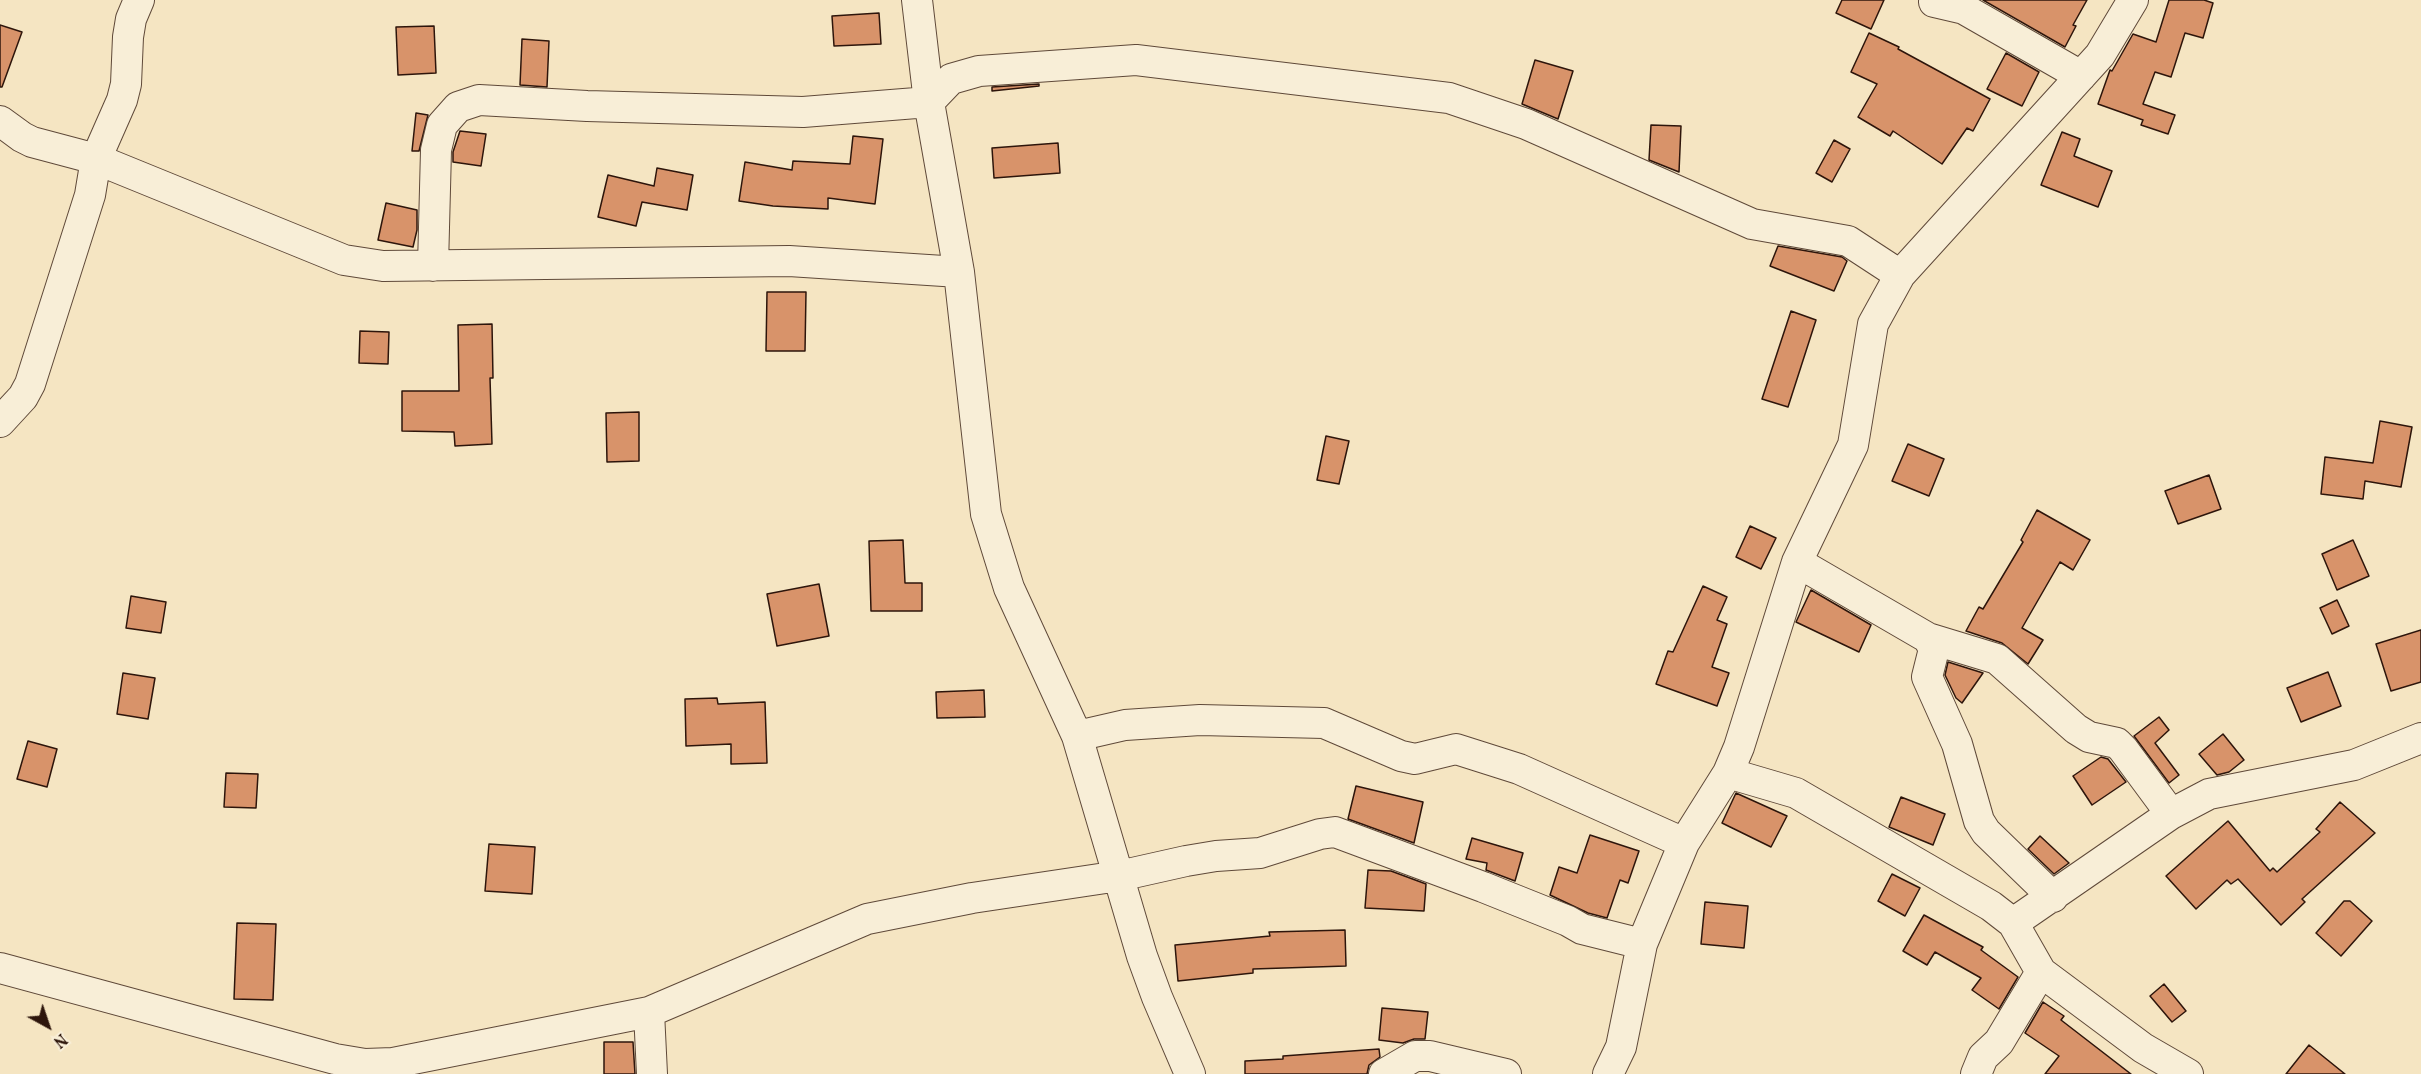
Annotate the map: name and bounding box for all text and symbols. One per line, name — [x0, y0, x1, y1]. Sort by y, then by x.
north arrow — [18, 996, 78, 1056]
text: N — [48, 1028, 71, 1052]

